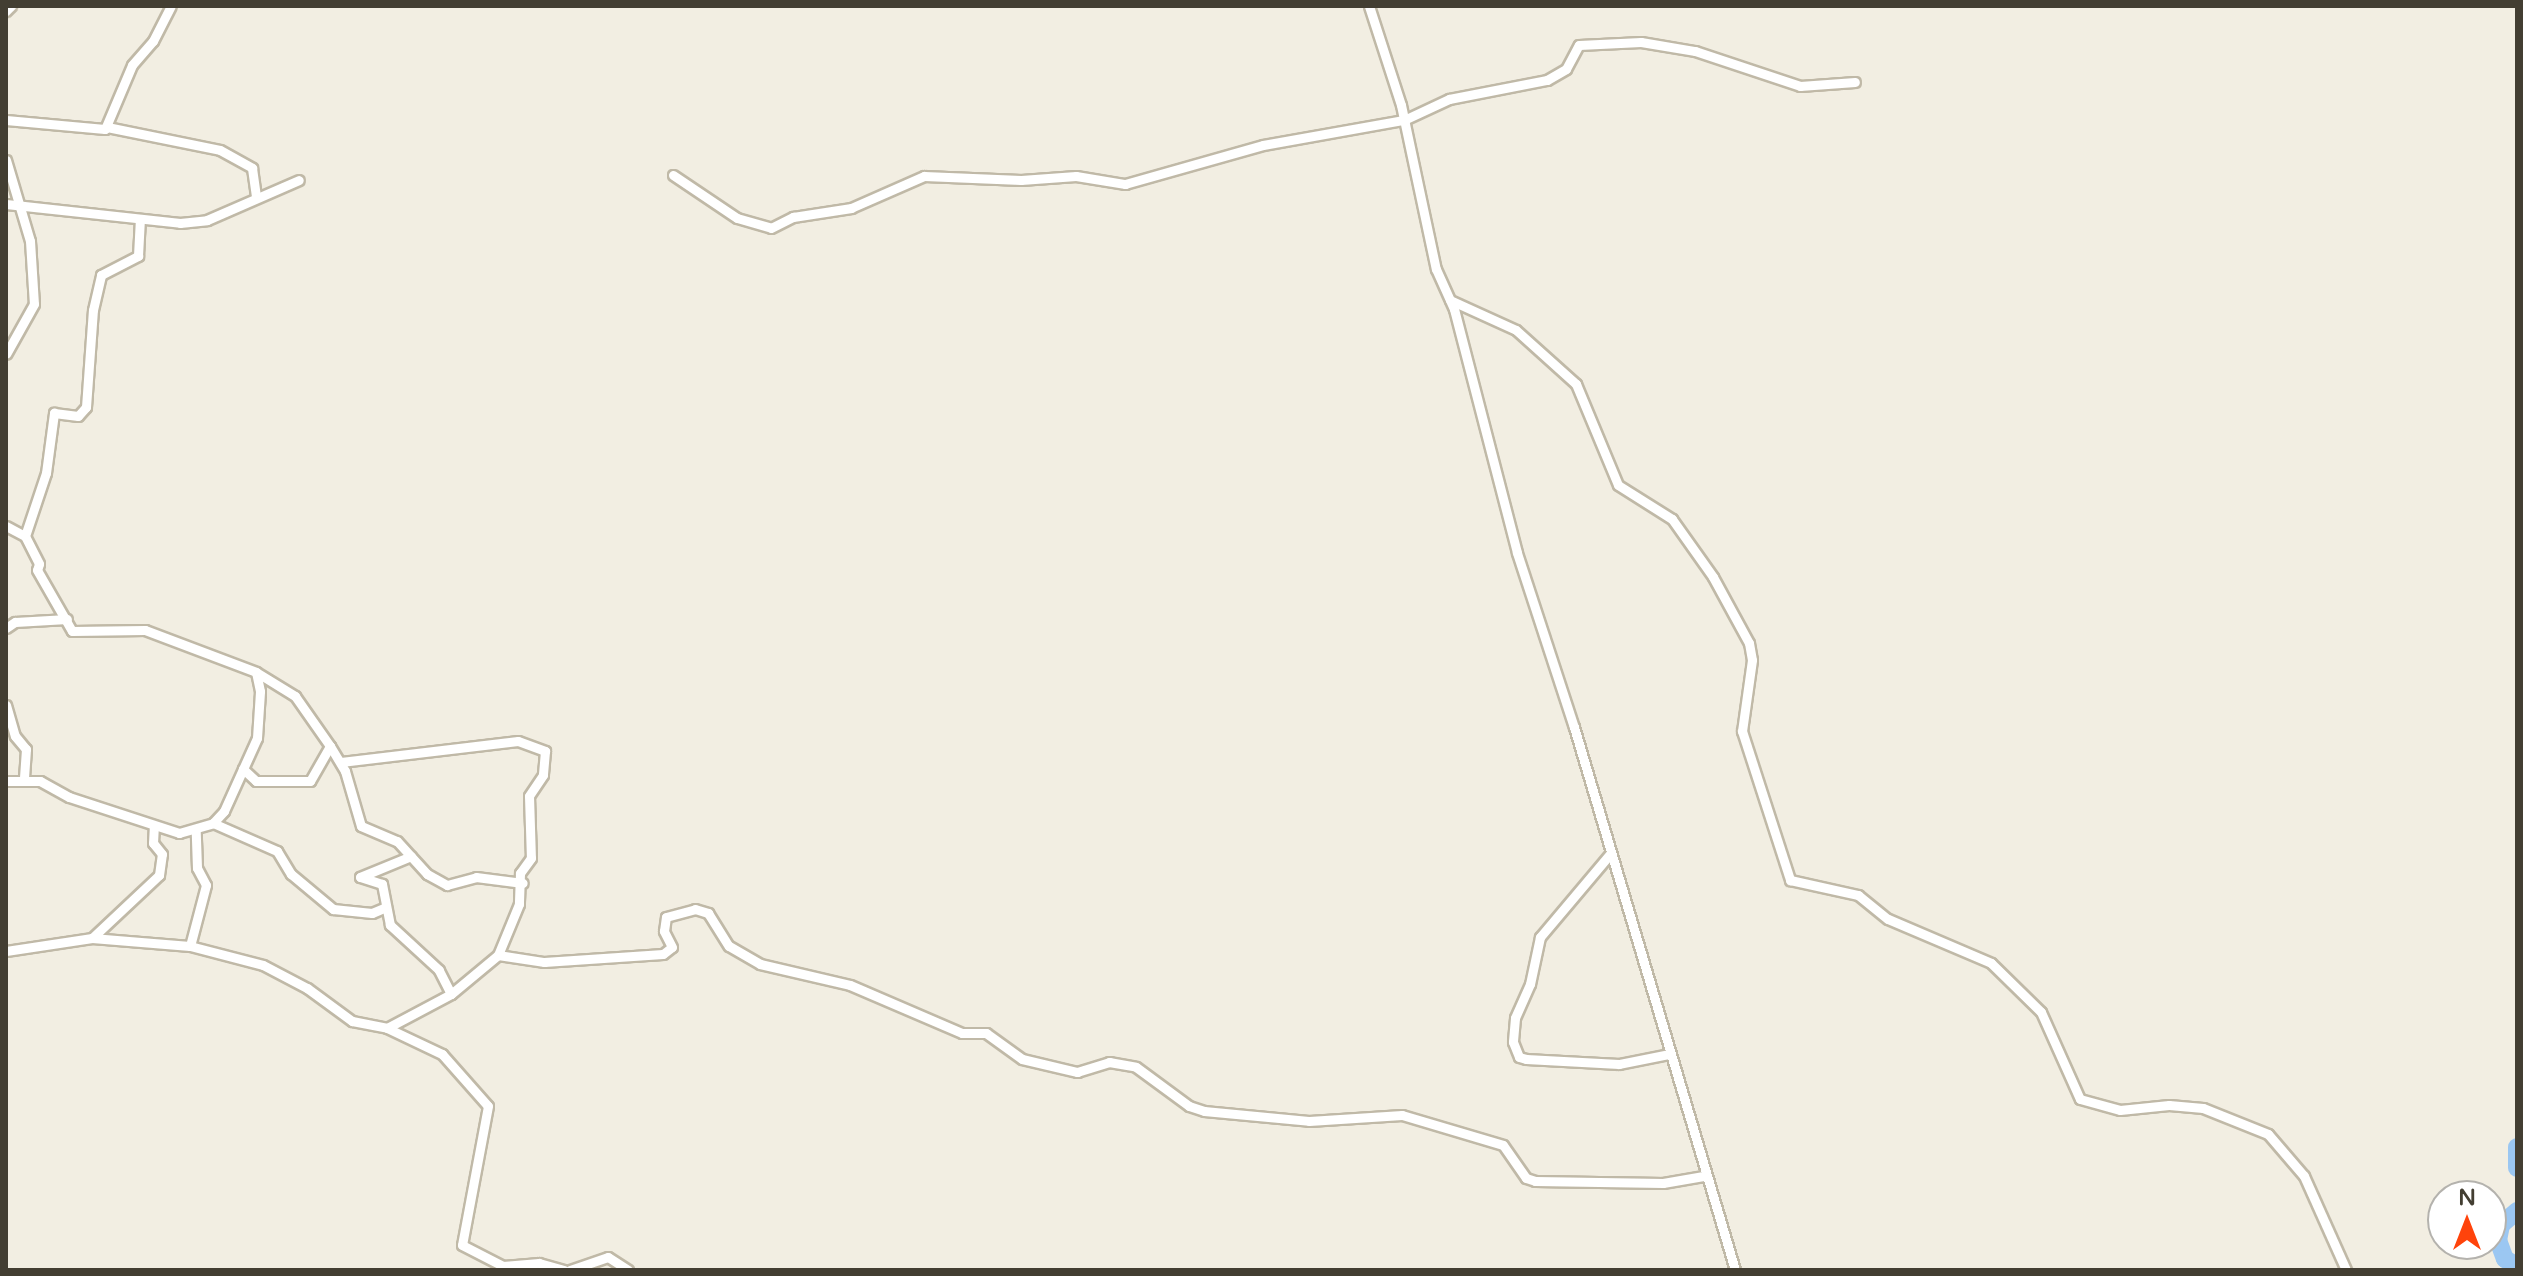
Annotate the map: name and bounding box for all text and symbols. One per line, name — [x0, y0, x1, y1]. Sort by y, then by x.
north arrow — [2427, 1180, 2507, 1260]
text: N — [2458, 1185, 2476, 1211]

